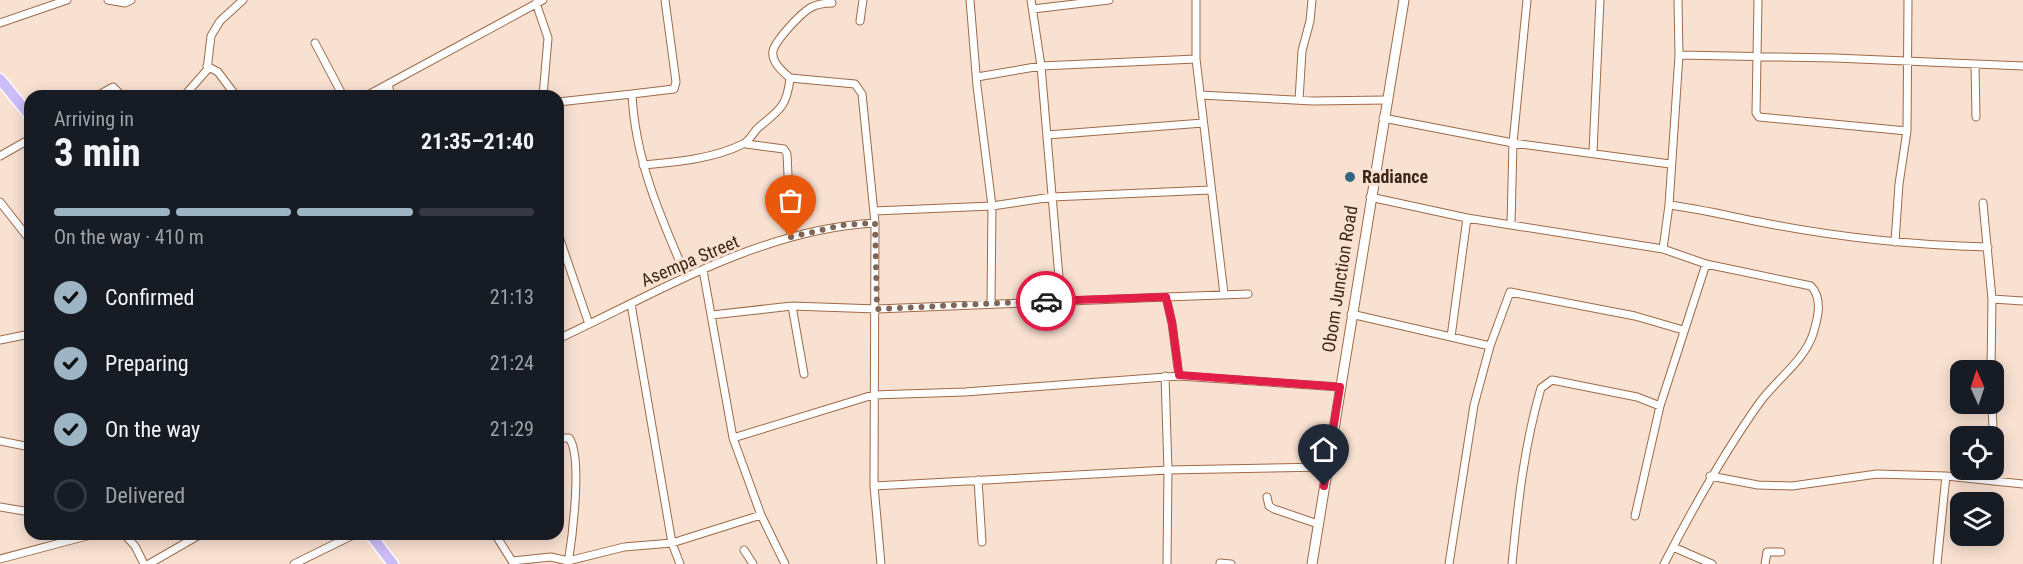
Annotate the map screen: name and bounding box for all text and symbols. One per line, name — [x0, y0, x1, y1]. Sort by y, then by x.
text: Arriving in — [54, 107, 134, 131]
text: 21:35–21:40 — [421, 129, 534, 154]
text: 3 min — [54, 130, 141, 176]
place label: Radiance — [1362, 166, 1429, 187]
marker: Radiance — [1343, 170, 1357, 184]
pin — [765, 175, 816, 237]
icon: bag — [774, 184, 807, 217]
street label: Obom Junction Road — [1318, 204, 1361, 354]
text: On the way · 410 m — [54, 225, 204, 249]
street label: Asempa Street — [638, 230, 742, 291]
courier — [1016, 271, 1076, 331]
icon: check — [54, 281, 87, 314]
text: Confirmed — [105, 285, 194, 310]
text: 21:13 — [490, 285, 534, 309]
icon: car — [1030, 285, 1063, 318]
icon: check — [54, 347, 87, 380]
text: Preparing — [105, 351, 189, 376]
text: 21:24 — [490, 351, 534, 375]
north arrow — [1950, 360, 2004, 414]
map controls — [1950, 360, 2004, 546]
icon: check — [54, 413, 87, 446]
text: On the way — [105, 417, 200, 442]
text: 21:29 — [490, 417, 534, 441]
pin — [1298, 424, 1349, 486]
button: locate — [1950, 426, 2004, 480]
icon: home — [1307, 433, 1340, 466]
text: Delivered — [105, 483, 185, 508]
button: layers — [1950, 492, 2004, 546]

